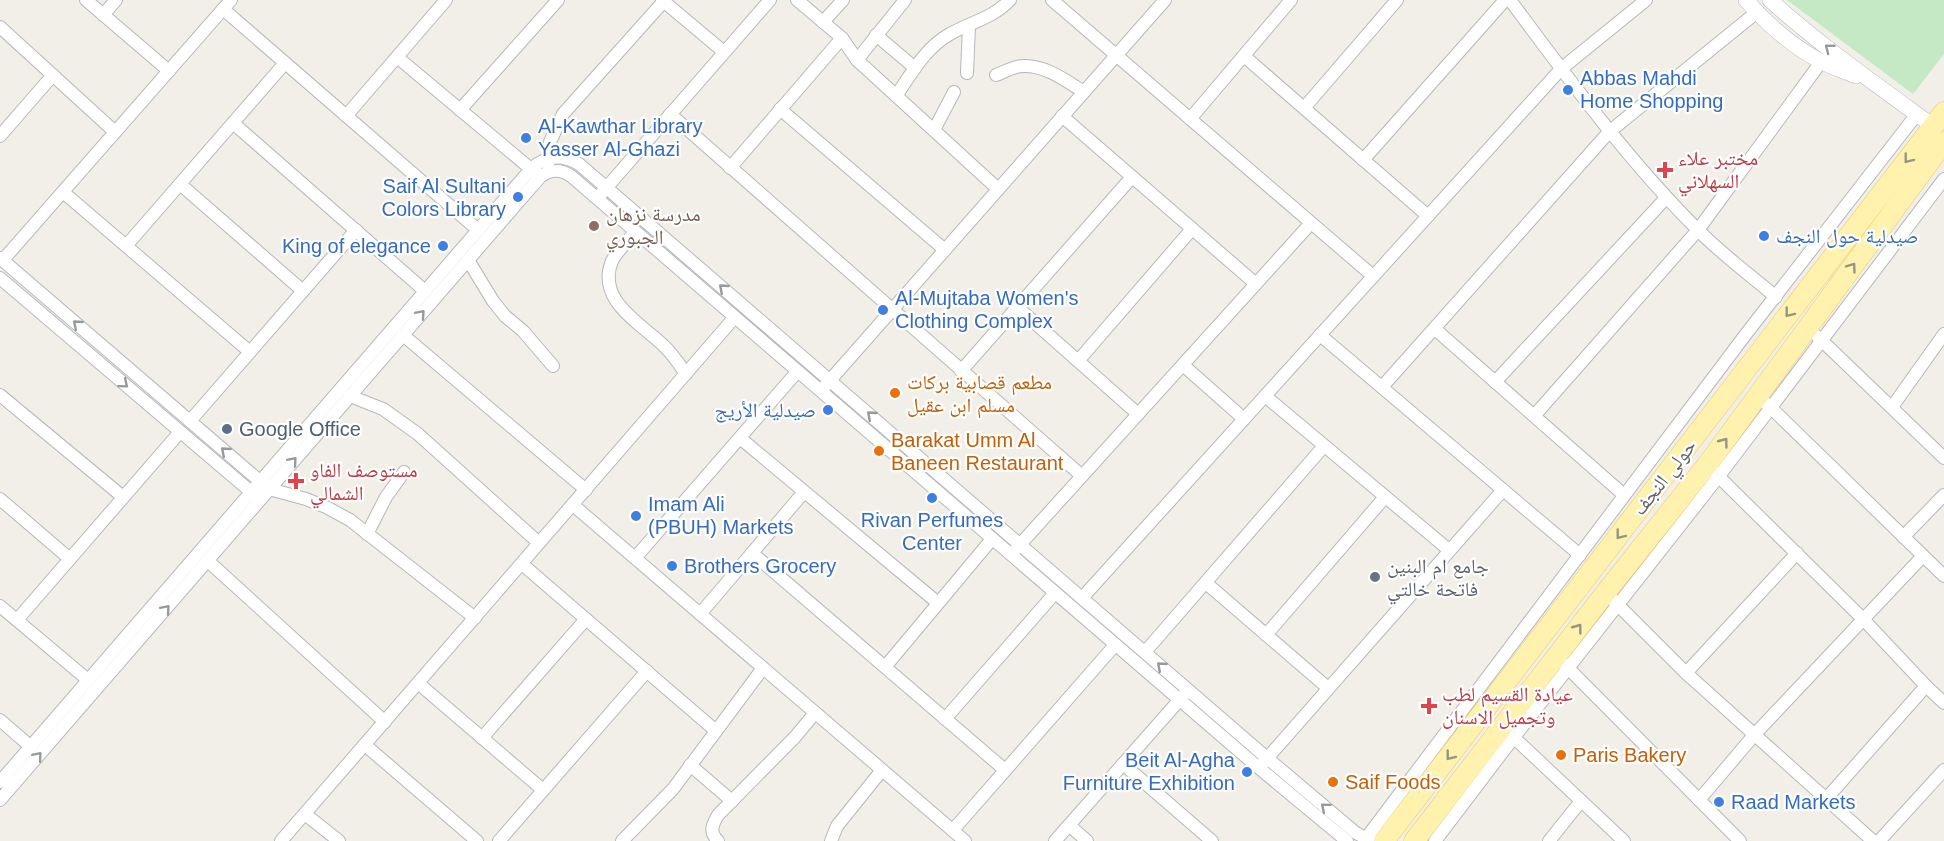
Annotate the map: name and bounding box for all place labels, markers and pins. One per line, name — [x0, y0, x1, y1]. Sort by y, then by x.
place label: Abbas Mahdi Home Shopping — [1580, 67, 1723, 112]
marker: Abbas Mahdi Home Shopping — [1561, 83, 1575, 97]
place label: Al-Kawthar Library Yasser Al-Ghazi — [538, 115, 703, 160]
marker: Al-Kawthar Library Yasser Al-Ghazi — [519, 131, 533, 145]
place label: مختبر علاء السهلاني — [1678, 147, 1758, 197]
marker: مختبر علاء السهلاني — [1656, 161, 1674, 179]
place label: Saif Al Sultani Colors Library — [382, 175, 506, 220]
marker: Saif Al Sultani Colors Library — [511, 190, 525, 204]
place label: مدرسة نزهان الجبوري — [606, 203, 701, 253]
marker: مدرسة نزهان الجبوري — [587, 219, 601, 233]
place label: صيدلية حول النجف — [1776, 225, 1918, 248]
marker: صيدلية حول النجف — [1757, 229, 1771, 243]
place label: King of elegance — [282, 235, 431, 257]
marker: King of elegance — [436, 239, 450, 253]
place label: Al-Mujtaba Women's Clothing Complex — [895, 287, 1079, 332]
marker: Al-Mujtaba Women's Clothing Complex — [876, 303, 890, 317]
place label: مطعم قصابية بركات مسلم ابن عقيل — [907, 371, 1052, 419]
marker: مطعم قصابية بركات مسلم ابن عقيل — [888, 386, 902, 400]
place label: صيدلية الأريج — [715, 399, 816, 423]
marker: صيدلية الأريج — [821, 403, 835, 417]
place label: Google Office — [239, 418, 361, 440]
marker: Google Office — [220, 422, 234, 436]
place label: Barakat Umm Al Baneen Restaurant — [891, 429, 1064, 474]
marker: Barakat Umm Al Baneen Restaurant — [872, 444, 886, 458]
place label: مستوصف الفاو الشمالي — [310, 459, 418, 509]
marker: مستوصف الفاو الشمالي — [287, 472, 305, 490]
marker: Rivan Perfumes Center — [925, 491, 939, 505]
place label: Imam Ali (PBUH) Markets — [648, 493, 794, 538]
marker: Imam Ali (PBUH) Markets — [629, 509, 643, 523]
place label: Rivan Perfumes Center — [861, 509, 1003, 554]
place label: Brothers Grocery — [684, 555, 836, 577]
place label: جامع ام البنين فاتحة خالتي — [1387, 555, 1489, 605]
marker: Brothers Grocery — [665, 559, 679, 573]
marker: جامع ام البنين فاتحة خالتي — [1368, 570, 1382, 584]
place label: عيادة القسيم لطب وتجميل الاسنان — [1442, 683, 1573, 729]
marker: عيادة القسيم لطب وتجميل الاسنان — [1420, 697, 1438, 715]
place label: Paris Bakery — [1573, 744, 1686, 766]
marker: Paris Bakery — [1554, 748, 1568, 762]
place label: Beit Al-Agha Furniture Exhibition — [1063, 749, 1236, 794]
marker: Beit Al-Agha Furniture Exhibition — [1240, 765, 1254, 779]
place label: Saif Foods — [1345, 771, 1441, 793]
marker: Saif Foods — [1326, 775, 1340, 789]
place label: Raad Markets — [1731, 791, 1856, 813]
marker: Raad Markets — [1712, 795, 1726, 809]

